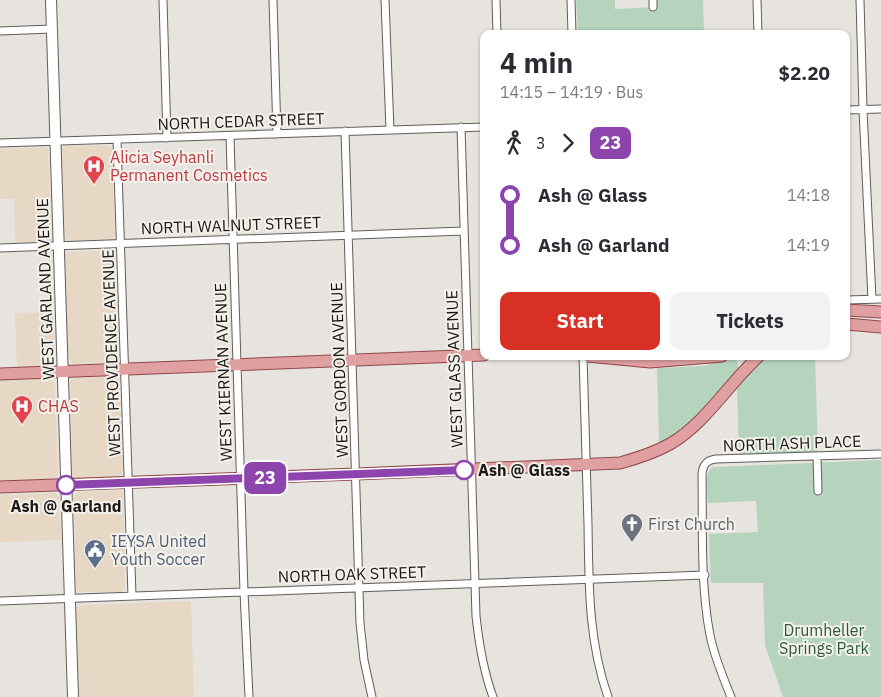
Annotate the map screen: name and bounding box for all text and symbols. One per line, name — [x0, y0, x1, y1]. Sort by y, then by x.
text: 4 min — [500, 44, 573, 81]
text: $2.20 — [778, 61, 830, 85]
text: 14:15 – 14:19 · Bus — [500, 82, 643, 102]
street label: NORTH CEDAR STREET — [157, 108, 325, 134]
icon: walk — [500, 129, 528, 157]
icon: forward — [554, 129, 582, 157]
text: 23 — [600, 131, 621, 154]
text: 3 — [536, 133, 546, 153]
place label: Alicia Seyhanli Permanent Cosmetics — [110, 147, 268, 185]
hospital icon: Alicia Seyhanli Permanent Cosmetics — [82, 154, 106, 185]
text: Ash @ Glass — [538, 183, 647, 207]
text: 14:18 — [787, 185, 830, 205]
street label: WEST GARLAND AVENUE — [32, 198, 58, 380]
street label: NORTH WALNUT STREET — [140, 212, 322, 238]
text: Ash @ Garland — [538, 233, 670, 257]
text: 14:19 — [787, 235, 830, 255]
street label: WEST PROVIDENCE AVENUE — [97, 249, 125, 457]
street label: WEST KIERNAN AVENUE — [210, 282, 236, 462]
street label: WEST GORDON AVENUE — [326, 282, 352, 458]
street label: WEST GLASS AVENUE — [441, 290, 467, 448]
button: Start — [500, 292, 660, 350]
button: Tickets — [670, 292, 830, 350]
hospital icon: CHAS — [10, 394, 34, 425]
place label: CHAS — [38, 396, 79, 416]
street label: NORTH ASH PLACE — [722, 431, 862, 455]
marker: Ash @ Glass — [454, 460, 474, 480]
place label: Ash @ Glass — [478, 460, 570, 480]
line badge: 23 — [242, 462, 288, 494]
text: 23 — [254, 466, 276, 489]
marker: Ash @ Garland — [56, 475, 76, 495]
place label: Ash @ Garland — [11, 496, 121, 516]
church icon: First Church — [620, 512, 644, 543]
place label: First Church — [648, 514, 735, 534]
place label: IEYSA United Youth Soccer — [111, 531, 206, 569]
public building icon: IEYSA United Youth Soccer — [83, 538, 107, 569]
street label: NORTH OAK STREET — [278, 561, 426, 587]
park label: Drumheller Springs Park — [779, 620, 870, 658]

